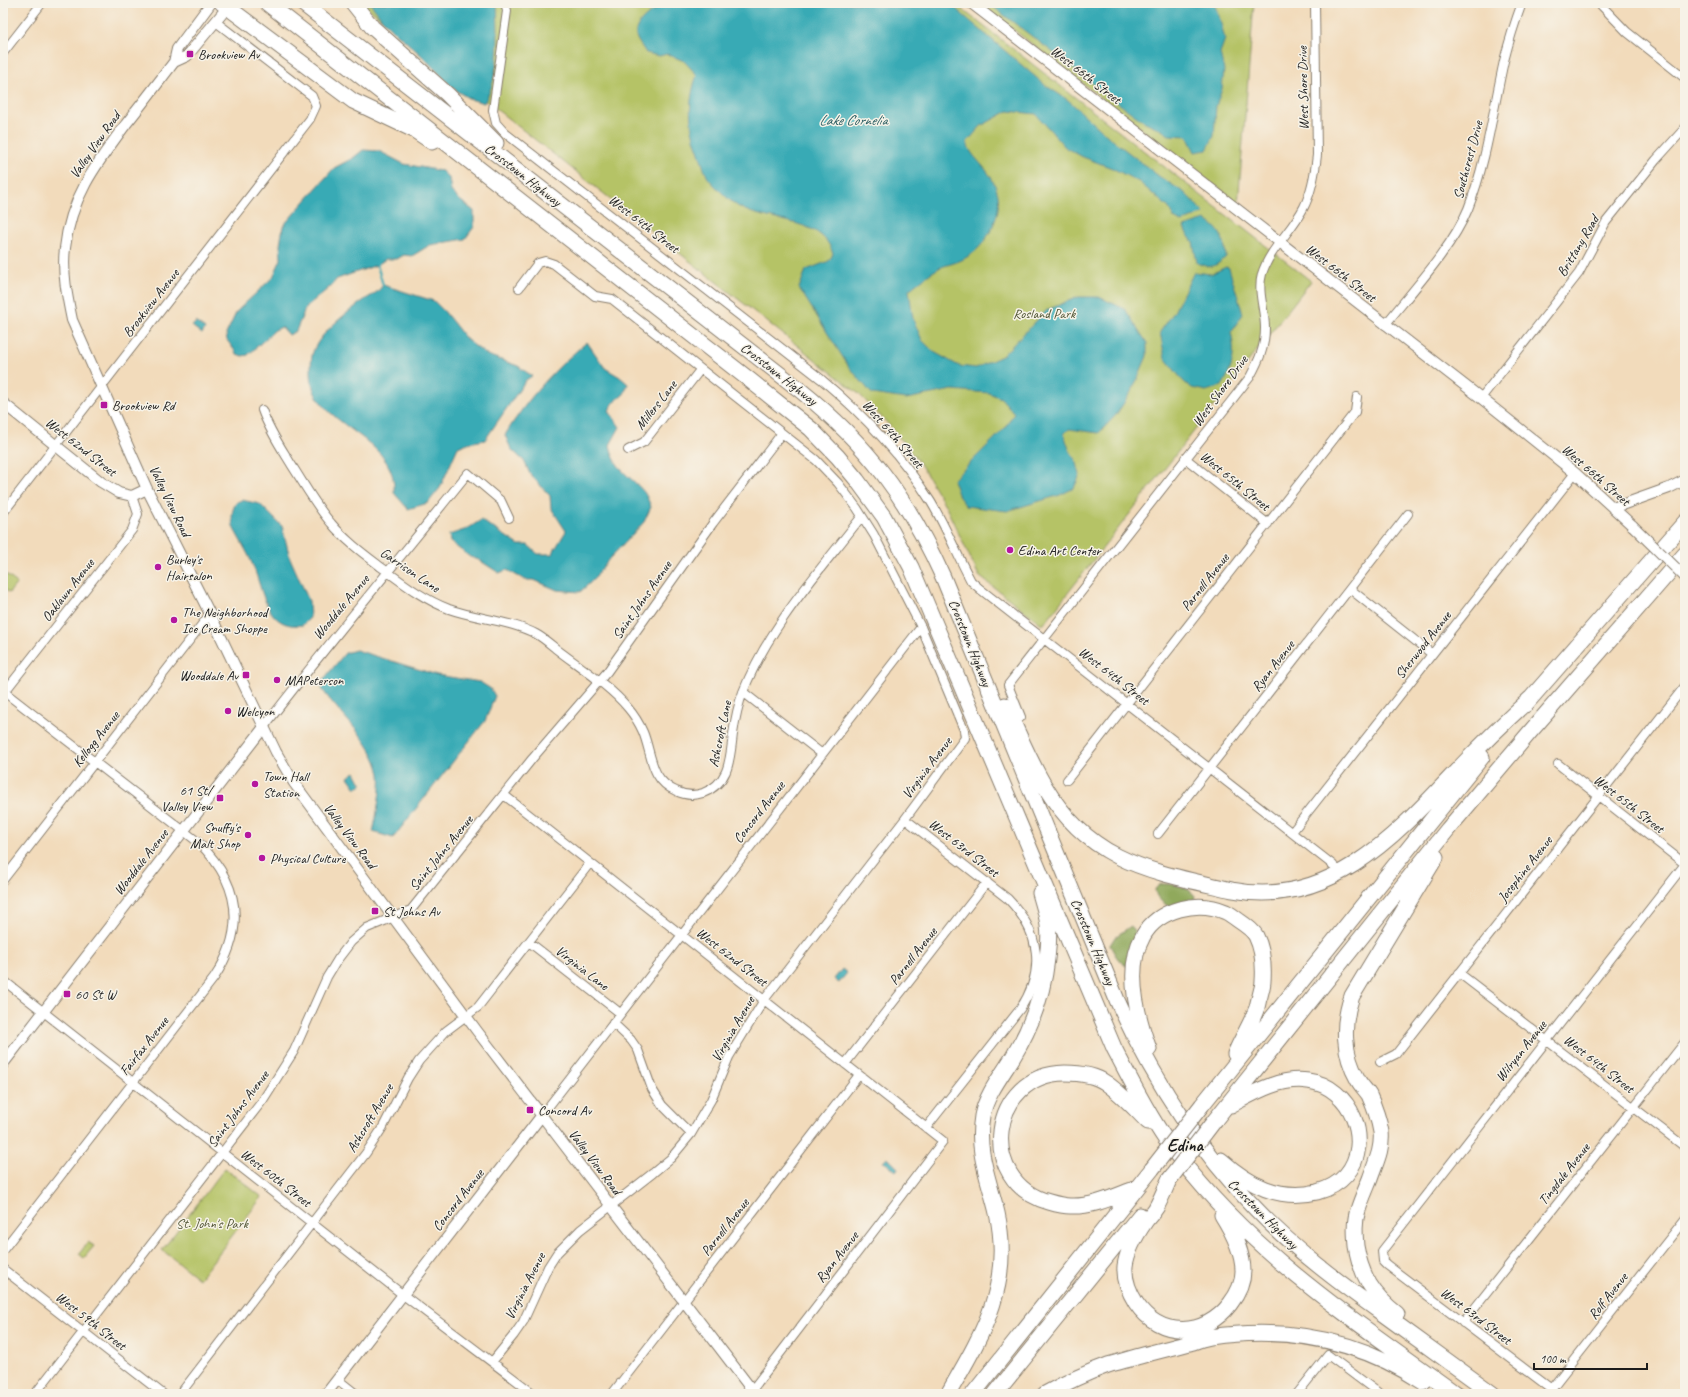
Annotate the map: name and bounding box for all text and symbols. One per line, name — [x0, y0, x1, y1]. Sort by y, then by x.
street label: West 66th Street — [1047, 42, 1126, 109]
street label: West Shore Drive — [1294, 45, 1312, 130]
place label: Brookview Av — [198, 46, 261, 63]
marker: Brookview Av — [185, 49, 195, 59]
street label: Valley View Road — [66, 106, 126, 182]
water label: Lake Cornelia — [819, 111, 889, 130]
street label: Southcrest Drive — [1449, 118, 1487, 201]
street label: Crosstown Highway — [481, 140, 566, 211]
street label: West 64th Street — [605, 191, 684, 258]
street label: Brittany Road — [1553, 210, 1604, 280]
street label: West 66th Street — [1302, 240, 1381, 307]
street label: Brookview Avenue — [119, 264, 184, 341]
park label: Rosland Park — [1013, 305, 1076, 322]
street label: Crosstown Highway — [737, 339, 822, 410]
street label: West Shore Drive — [1189, 351, 1252, 430]
street label: Millers Lane — [631, 376, 681, 433]
street label: West 64th Street — [859, 396, 928, 473]
place label: Brookview Rd — [112, 397, 177, 414]
marker: Brookview Rd — [99, 400, 109, 410]
street label: West 62nd Street — [42, 414, 121, 481]
street label: West 66th Street — [1558, 441, 1635, 510]
street label: West 65th Street — [1197, 448, 1274, 515]
street label: Valley View Road — [145, 462, 196, 542]
place label: Edina Art Center — [1018, 542, 1103, 559]
street label: Garrison Lane — [377, 544, 444, 597]
marker: Edina Art Center — [1005, 545, 1015, 555]
street label: Parnell Avenue — [1177, 549, 1234, 614]
place label: Burley's Hairsalon — [166, 551, 212, 584]
street label: Oaklawn Avenue — [38, 554, 99, 625]
street label: Saint Johns Avenue — [609, 556, 676, 643]
marker: Burley's Hairsalon — [153, 562, 163, 572]
street label: Wooddale Avenue — [309, 570, 374, 643]
street label: Crosstown Highway — [945, 597, 996, 690]
place label: The Neighborhood Ice Cream Shoppe — [182, 604, 270, 637]
street label: Sherwood Avenue — [1391, 607, 1456, 682]
marker: The Neighborhood Ice Cream Shoppe — [169, 615, 179, 625]
street label: Ryan Avenue — [1248, 636, 1299, 695]
street label: West 64th Street — [1075, 643, 1154, 710]
place label: Wooddale Av — [179, 667, 239, 684]
marker: Wooddale Av — [241, 670, 251, 680]
place label: MAPeterson — [285, 672, 344, 689]
marker: MAPeterson — [272, 675, 282, 685]
street label: Ashcroft Lane — [705, 698, 736, 769]
place label: Welcyon — [236, 703, 275, 720]
street label: Kellogg Avenue — [69, 706, 124, 770]
marker: Welcyon — [223, 706, 233, 716]
street label: Virginia Avenue — [898, 733, 957, 802]
place label: Town Hall Station — [263, 768, 311, 801]
street label: West 65th Street — [1590, 771, 1669, 838]
street label: Concord Avenue — [730, 777, 789, 846]
marker: Town Hall Station — [250, 779, 260, 789]
place label: 61 St/ Valley View — [161, 782, 215, 815]
marker: 61 St/ Valley View — [215, 793, 225, 803]
street label: Valley View Road — [320, 800, 382, 874]
street label: Saint Johns Avenue — [405, 811, 477, 894]
street label: West 63rd Street — [926, 815, 1004, 881]
place label: Snuffy's Malt Shop — [190, 819, 241, 852]
street label: Wooddale Avenue — [110, 824, 173, 898]
marker: Snuffy's Malt Shop — [243, 830, 253, 840]
street label: Josephine Avenue — [1493, 831, 1557, 906]
place label: Physical Culture — [270, 850, 347, 867]
marker: Physical Culture — [257, 853, 267, 863]
street label: Crosstown Highway — [1067, 896, 1119, 989]
place label: St Johns Av — [383, 903, 441, 920]
marker: St Johns Av — [370, 906, 380, 916]
street label: Parnell Avenue — [885, 923, 942, 988]
street label: West 62nd Street — [693, 924, 772, 991]
street label: Virginia Lane — [552, 942, 613, 995]
place label: 60 St W — [75, 986, 118, 1003]
marker: 60 St W — [62, 989, 72, 999]
street label: Virginia Avenue — [707, 992, 759, 1065]
street label: Fairfax Avenue — [116, 1012, 173, 1079]
street label: Wilryan Avenue — [1492, 1016, 1551, 1085]
street label: West 64th Street — [1560, 1031, 1639, 1098]
street label: Saint Johns Avenue — [204, 1066, 273, 1151]
street label: Ashcroft Avenue — [343, 1079, 398, 1155]
place label: Concord Av — [538, 1102, 593, 1119]
marker: Concord Av — [525, 1105, 535, 1115]
street label: Valley View Road — [565, 1126, 627, 1200]
district label: Edina — [1167, 1134, 1205, 1156]
street label: Tingdale Avenue — [1535, 1138, 1594, 1208]
street label: West 60th Street — [237, 1145, 316, 1212]
street label: Concord Avenue — [429, 1165, 488, 1234]
street label: Crosstown Highway — [1224, 1175, 1303, 1254]
street label: Parnell Avenue — [697, 1194, 754, 1259]
park label: St. John's Park — [176, 1215, 249, 1232]
street label: Ryan Avenue — [812, 1227, 863, 1286]
street label: Virginia Avenue — [501, 1248, 550, 1322]
street label: Rolf Avenue — [1585, 1268, 1632, 1323]
street label: West 63rd Street — [1437, 1284, 1516, 1349]
street label: West 59th Street — [52, 1288, 131, 1355]
scale bar — [1534, 1345, 1647, 1371]
text: 100 m — [1540, 1351, 1567, 1367]

